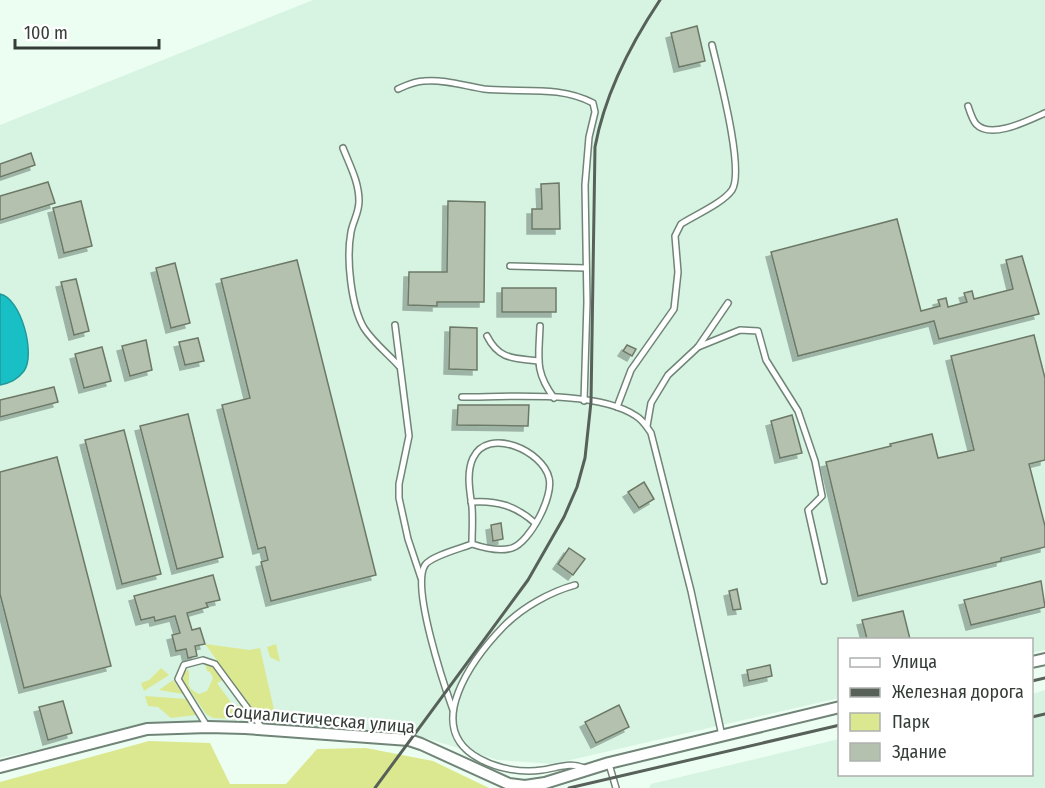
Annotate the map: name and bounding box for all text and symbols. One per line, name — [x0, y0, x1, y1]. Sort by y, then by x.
scale bar — [15, 12, 159, 50]
text: 100 m — [24, 22, 68, 44]
legend — [838, 638, 1033, 776]
text: Улица — [891, 651, 937, 673]
text: Железная дорога — [892, 681, 1024, 703]
street label: Социалистическая улица — [224, 700, 416, 738]
text: Парк — [892, 711, 930, 733]
text: Здание — [892, 741, 947, 763]

